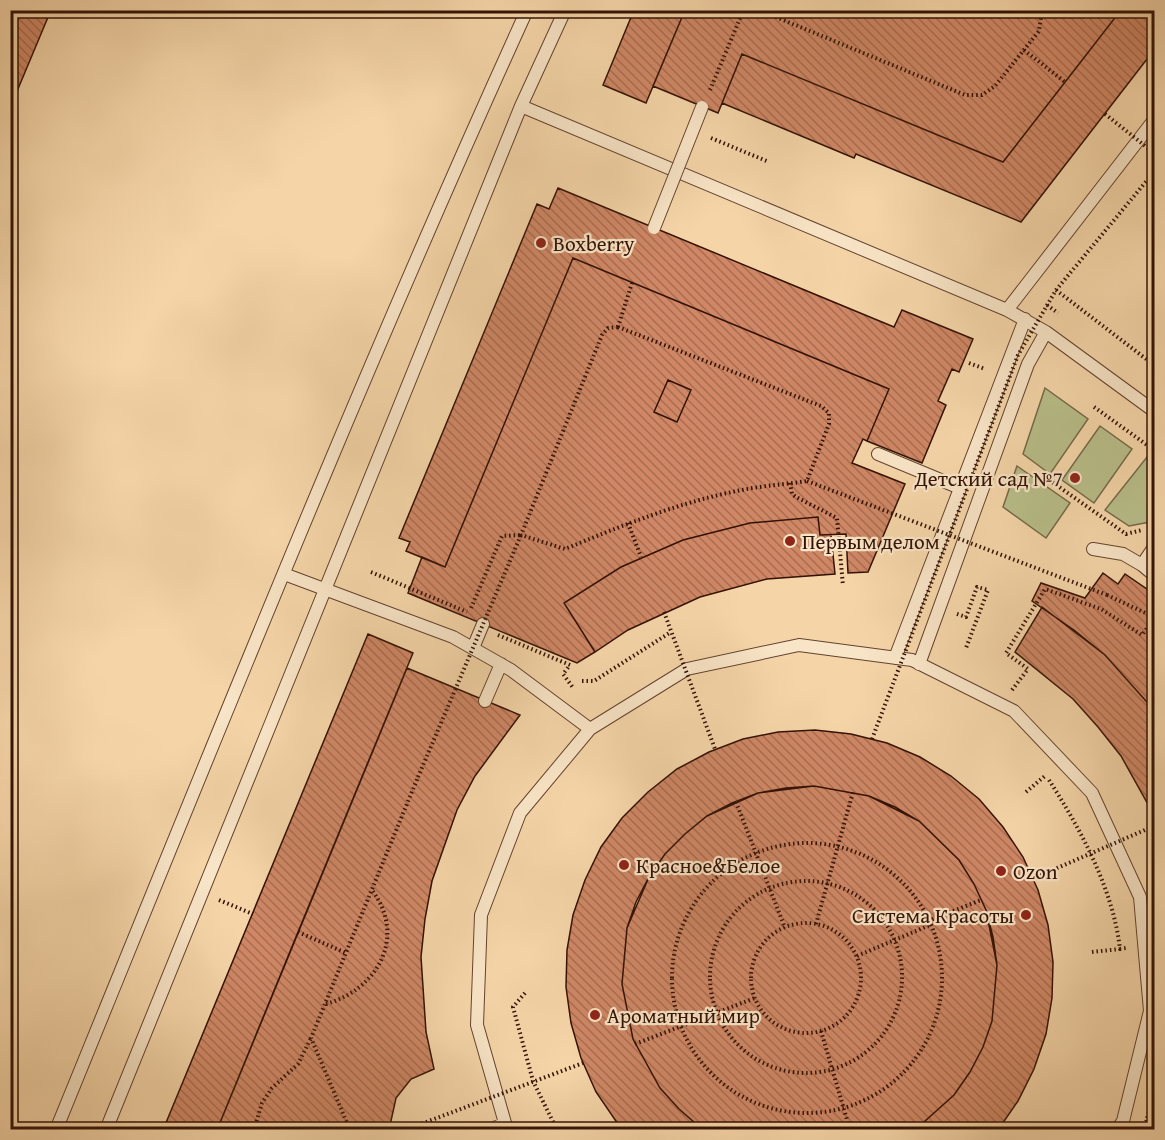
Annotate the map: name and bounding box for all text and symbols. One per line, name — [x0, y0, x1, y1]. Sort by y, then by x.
place label: Boxberry — [553, 228, 635, 259]
marker: Boxberry — [534, 236, 548, 250]
place label: Детский сад №7 — [913, 463, 1063, 494]
marker: Детский сад №7 — [1068, 471, 1082, 485]
place label: Первым делом — [802, 526, 940, 557]
marker: Первым делом — [783, 534, 797, 548]
place label: Красное&Белое — [636, 850, 781, 881]
place label: Ozon — [1013, 856, 1058, 887]
marker: Красное&Белое — [617, 858, 631, 872]
marker: Ozon — [994, 864, 1008, 878]
place label: Система Красоты — [852, 900, 1014, 931]
marker: Система Красоты — [1019, 908, 1033, 922]
place label: Ароматный мир — [607, 1000, 760, 1031]
marker: Ароматный мир — [588, 1008, 602, 1022]

